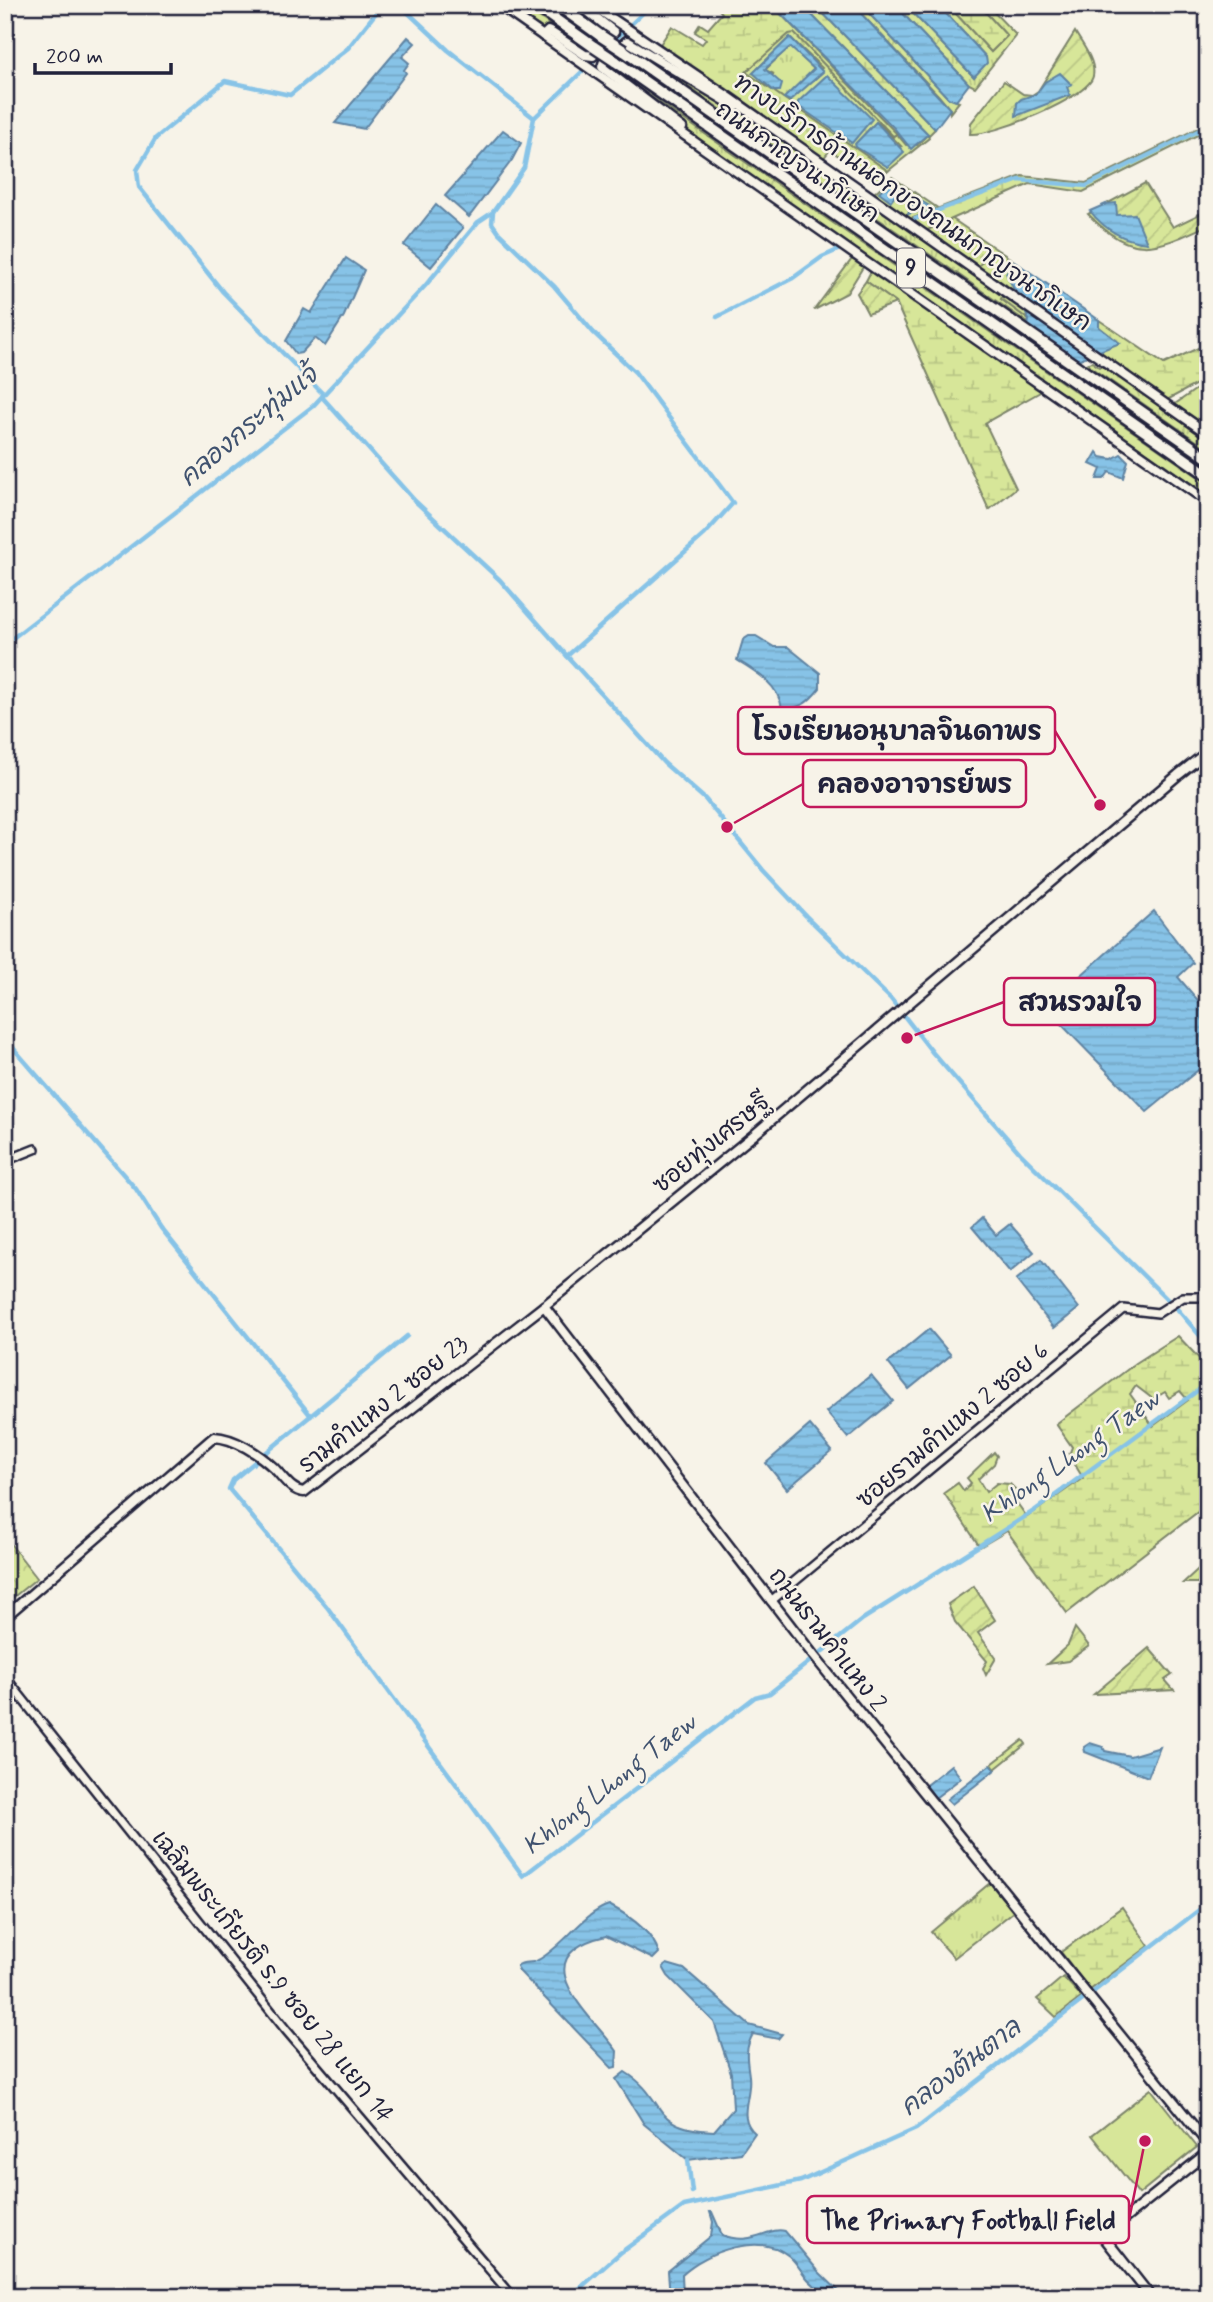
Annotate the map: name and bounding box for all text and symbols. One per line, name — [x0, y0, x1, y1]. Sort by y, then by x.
scale bar — [35, 32, 172, 76]
text: 200 m — [46, 43, 103, 71]
street label: ทางบริการด้านนอกของถนนกาญจนาภิเษก — [727, 66, 1098, 339]
street label: ถนนกาญจนาภิเษก — [709, 95, 885, 231]
road number: 9 — [897, 248, 925, 288]
water label: คลองกระทุ่มแจ้ — [172, 355, 330, 496]
callout: โรงเรียนอนุบาลจินดาพร — [738, 707, 1055, 754]
text: โรงเรียนอนุบาลจินดาพร — [751, 713, 1042, 751]
callout: คลองอาจารย์พร — [803, 760, 1026, 807]
text: คลองอาจารย์พร — [818, 767, 1012, 803]
callout: สวนรวมใจ — [1004, 978, 1155, 1025]
text: สวนรวมใจ — [1018, 984, 1142, 1021]
street label: ซอยทุ่งเศรษฐี — [646, 1086, 778, 1202]
street label: รามคำแหง 2 ซอย 23 — [292, 1328, 475, 1481]
street label: ซอยรามคำแหง 2 ซอย 6 — [849, 1335, 1056, 1516]
water label: Khlong Lhong Taew — [975, 1381, 1171, 1534]
street label: ถนนรามคำแหง 2 — [761, 1561, 895, 1718]
water label: Khlong Lhong Taew — [516, 1705, 707, 1866]
street label: เฉลิมพระเกียรติ ร.9 ซอย 28 แยก 14 — [144, 1824, 401, 2130]
water label: คลองต้นตาล — [893, 2010, 1029, 2125]
callout: The Primary Football Field — [807, 2196, 1129, 2243]
text: The Primary Football Field — [820, 2205, 1116, 2239]

